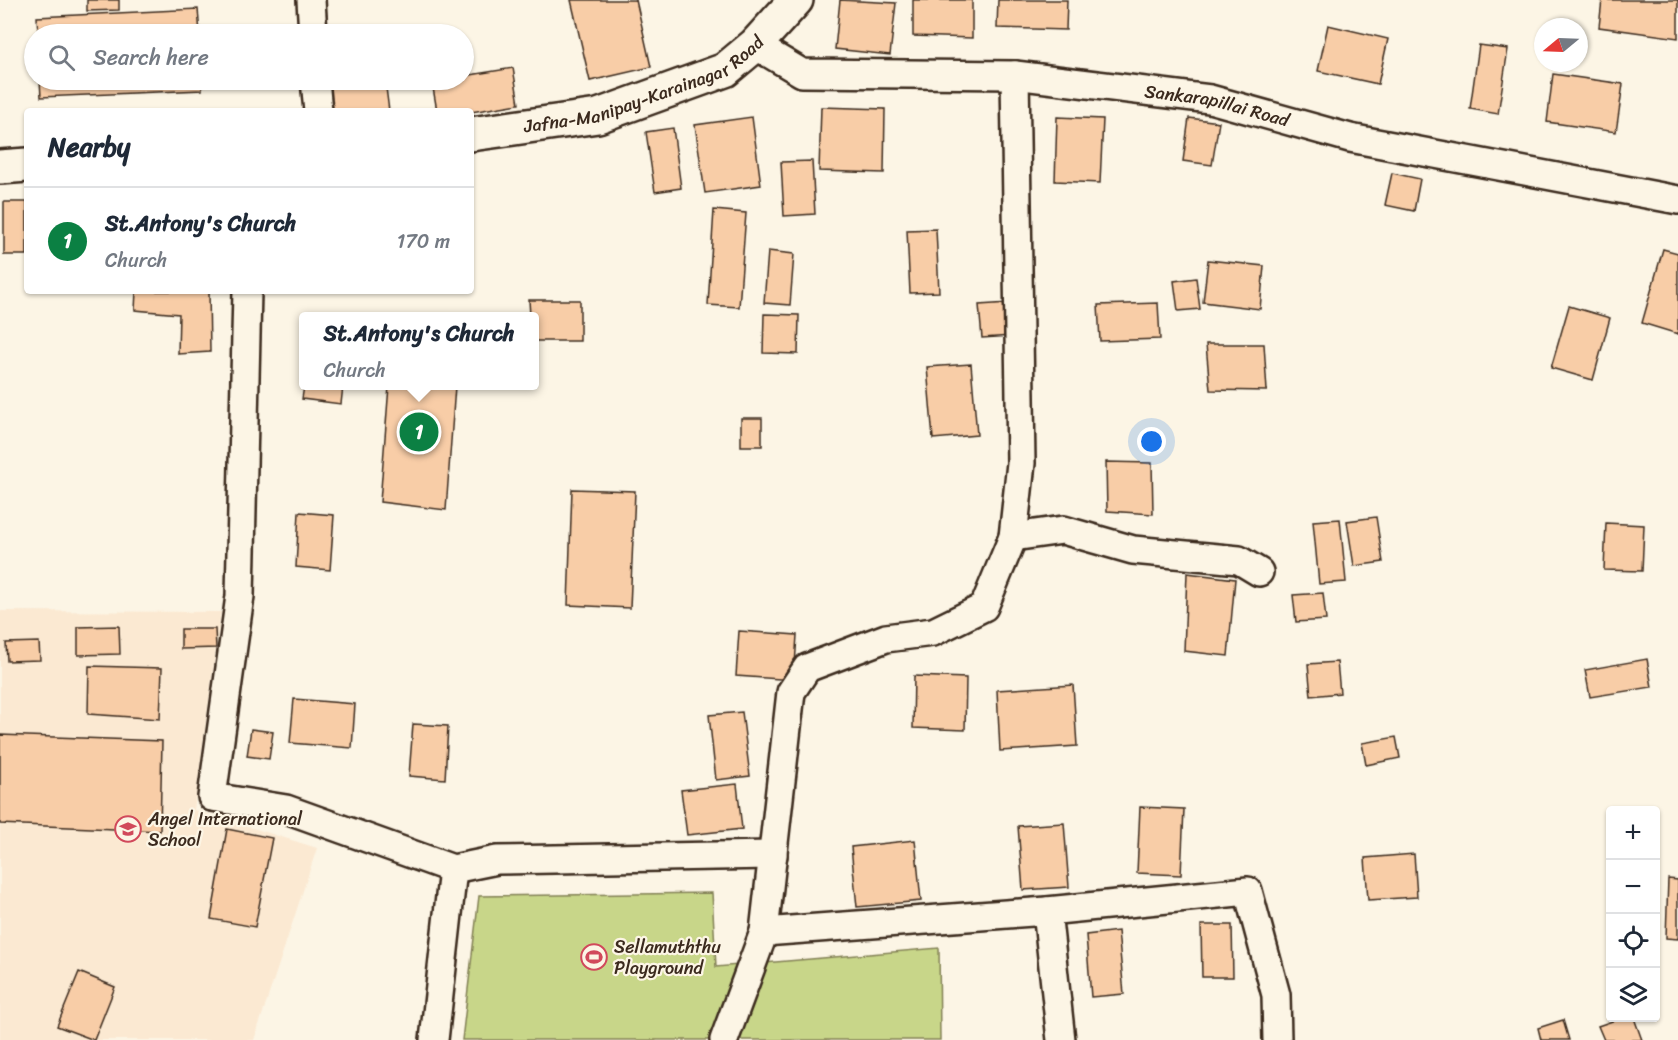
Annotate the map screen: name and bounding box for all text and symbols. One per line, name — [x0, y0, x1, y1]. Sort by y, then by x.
north arrow — [1534, 18, 1588, 72]
search box — [24, 24, 474, 90]
street label: Jafna-Manipay-Karainagar Road — [521, 27, 773, 142]
text: Search here — [93, 38, 209, 77]
icon: search — [45, 41, 78, 74]
street label: Sankarapillai Road — [1143, 75, 1294, 137]
text: Nearby — [48, 124, 130, 170]
text: St.Antony's Church — [105, 204, 296, 243]
text: 1 — [63, 224, 72, 259]
text: 170 m — [397, 224, 450, 259]
text: Church — [105, 243, 167, 278]
popup — [299, 312, 539, 390]
text: St.Antony's Church — [323, 314, 515, 353]
text: Church — [323, 353, 386, 388]
pin: 1 — [400, 410, 438, 454]
your location — [1137, 427, 1166, 456]
place label: Angel International School — [147, 803, 303, 856]
map controls — [1606, 806, 1660, 1022]
button: + — [1606, 806, 1660, 860]
school or university icon: Angel International School — [113, 814, 143, 844]
button: − — [1606, 860, 1660, 914]
button: locate — [1606, 914, 1660, 968]
place label: Sellamuththu Playground — [614, 931, 721, 984]
sports icon: Sellamuththu Playground — [579, 942, 609, 972]
button: layers — [1606, 968, 1660, 1022]

